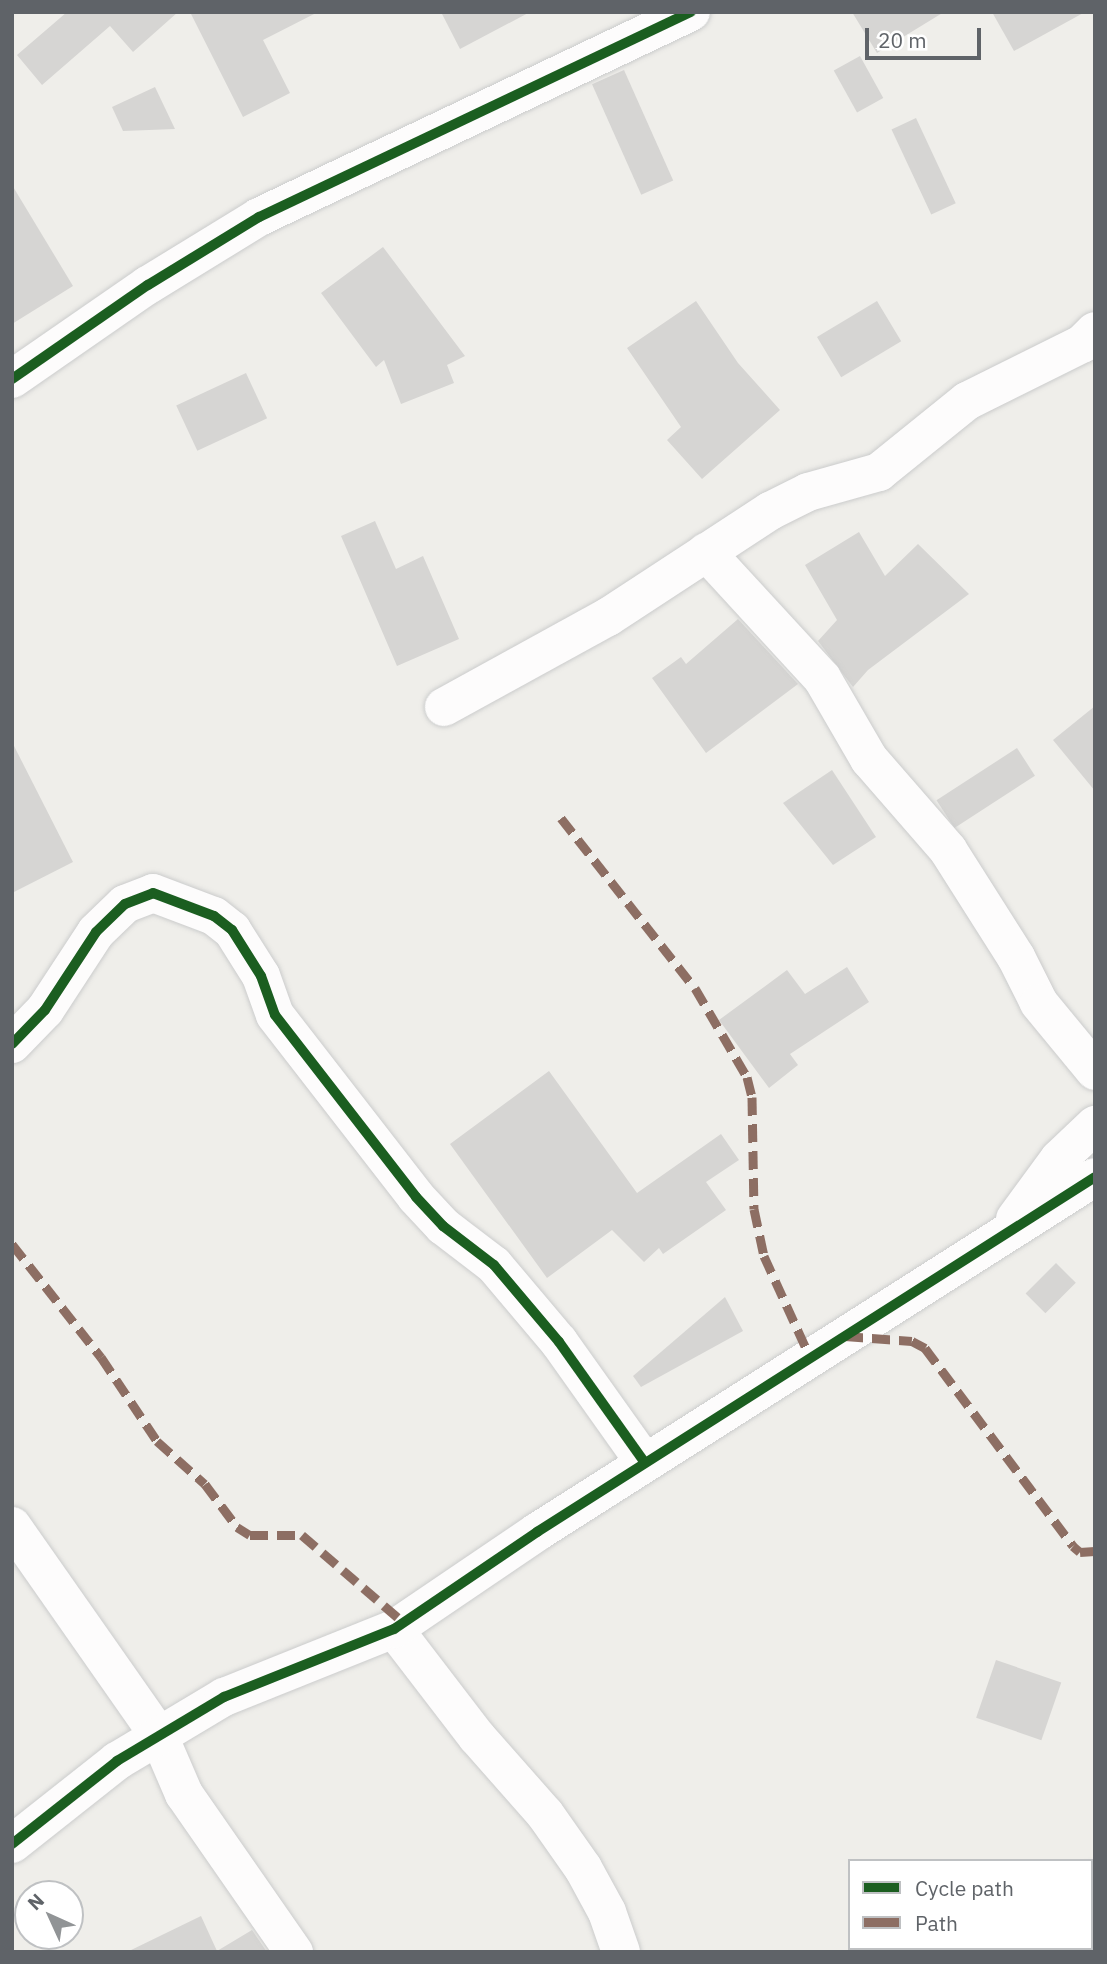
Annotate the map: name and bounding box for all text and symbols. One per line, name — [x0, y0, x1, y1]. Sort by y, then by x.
scale bar — [869, 14, 984, 58]
text: 20 m — [878, 26, 927, 54]
legend — [848, 1859, 1093, 1950]
text: Cycle path — [915, 1874, 1014, 1902]
north arrow — [14, 1880, 84, 1950]
text: N — [22, 1888, 49, 1915]
text: Path — [915, 1909, 958, 1937]

